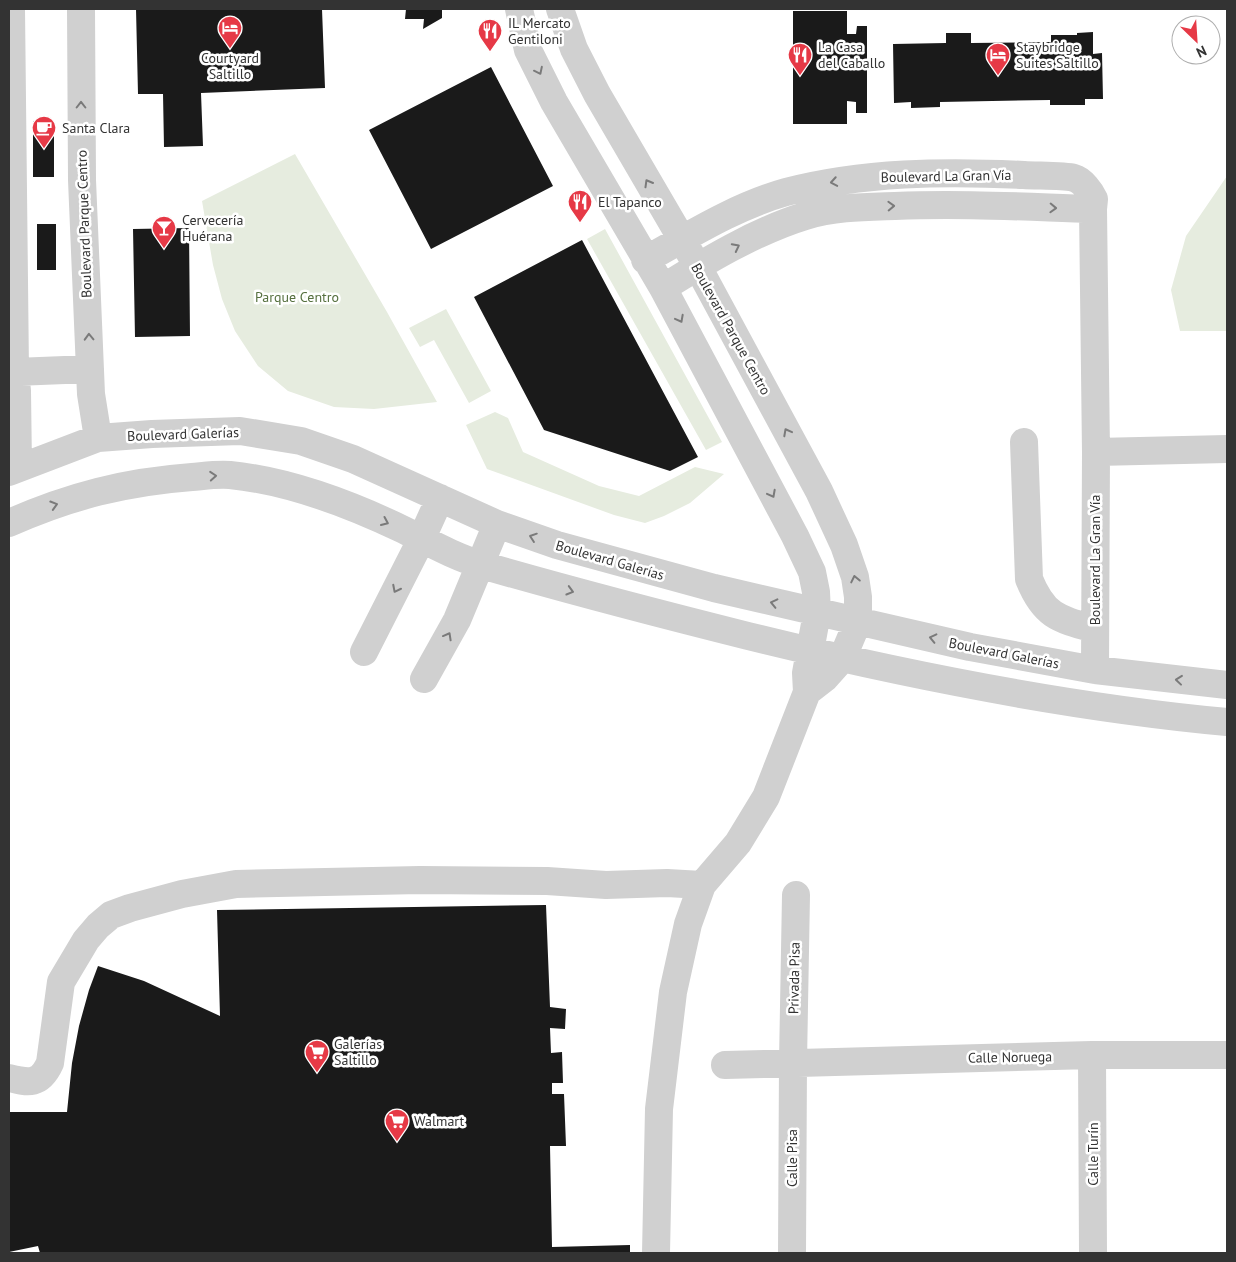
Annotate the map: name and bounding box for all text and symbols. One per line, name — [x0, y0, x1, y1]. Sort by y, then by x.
place label: IL Mercato Gentiloni — [508, 14, 571, 48]
hotel icon: Courtyard Saltillo — [217, 15, 243, 49]
north arrow — [1171, 15, 1221, 65]
restaurant icon: IL Mercato Gentiloni — [477, 18, 503, 52]
place label: La Casa del Caballo — [818, 38, 885, 72]
place label: Staybridge Suites Saltillo — [1016, 38, 1099, 72]
restaurant icon: La Casa del Caballo — [787, 42, 813, 76]
hotel icon: Staybridge Suites Saltillo — [985, 42, 1011, 76]
text: N — [1194, 42, 1209, 62]
place label: Courtyard Saltillo — [201, 49, 259, 83]
one-way arrow — [533, 66, 543, 75]
one-way arrow — [76, 101, 86, 108]
cafe icon: Santa Clara — [31, 115, 57, 149]
place label: Santa Clara — [62, 119, 130, 137]
street label: Boulevard Parque Centro — [72, 150, 96, 298]
street label: Boulevard La Gran Vía — [880, 166, 1012, 186]
one-way arrow — [830, 177, 838, 187]
one-way arrow — [644, 179, 654, 188]
restaurant icon: El Tapanco — [567, 189, 593, 223]
place label: El Tapanco — [598, 193, 662, 211]
one-way arrow — [887, 200, 895, 211]
one-way arrow — [1050, 203, 1057, 213]
place label: Cervecería Huérana — [182, 211, 244, 245]
bar icon: Cervecería Huérana — [151, 215, 177, 249]
one-way arrow — [731, 243, 740, 253]
street label: Boulevard Parque Centro — [687, 260, 775, 398]
park label: Parque Centro — [255, 288, 339, 306]
one-way arrow — [673, 314, 683, 323]
one-way arrow — [83, 333, 94, 341]
street label: Boulevard Galerías — [127, 423, 239, 445]
one-way arrow — [783, 428, 793, 437]
one-way arrow — [209, 470, 217, 481]
one-way arrow — [766, 488, 776, 497]
street label: Boulevard La Gran Vía — [1086, 495, 1104, 625]
one-way arrow — [49, 500, 57, 510]
one-way arrow — [380, 516, 389, 527]
one-way arrow — [529, 533, 538, 543]
street label: Boulevard Galerías — [554, 536, 666, 584]
one-way arrow — [850, 574, 861, 583]
one-way arrow — [392, 584, 402, 593]
one-way arrow — [565, 585, 574, 595]
one-way arrow — [769, 598, 778, 609]
one-way arrow — [441, 632, 451, 641]
one-way arrow — [928, 633, 937, 644]
street label: Boulevard Galerías — [947, 633, 1061, 673]
one-way arrow — [1174, 675, 1182, 686]
street label: Privada Pisa — [784, 942, 804, 1014]
place label: Galerías Saltillo — [334, 1035, 382, 1069]
supermarket icon: Galerías Saltillo — [304, 1039, 330, 1073]
street label: Calle Noruega — [968, 1047, 1052, 1067]
supermarket icon: Walmart — [384, 1108, 410, 1142]
place label: Walmart — [414, 1112, 465, 1130]
street label: Calle Turín — [1084, 1122, 1102, 1186]
street label: Calle Pisa — [783, 1129, 801, 1187]

